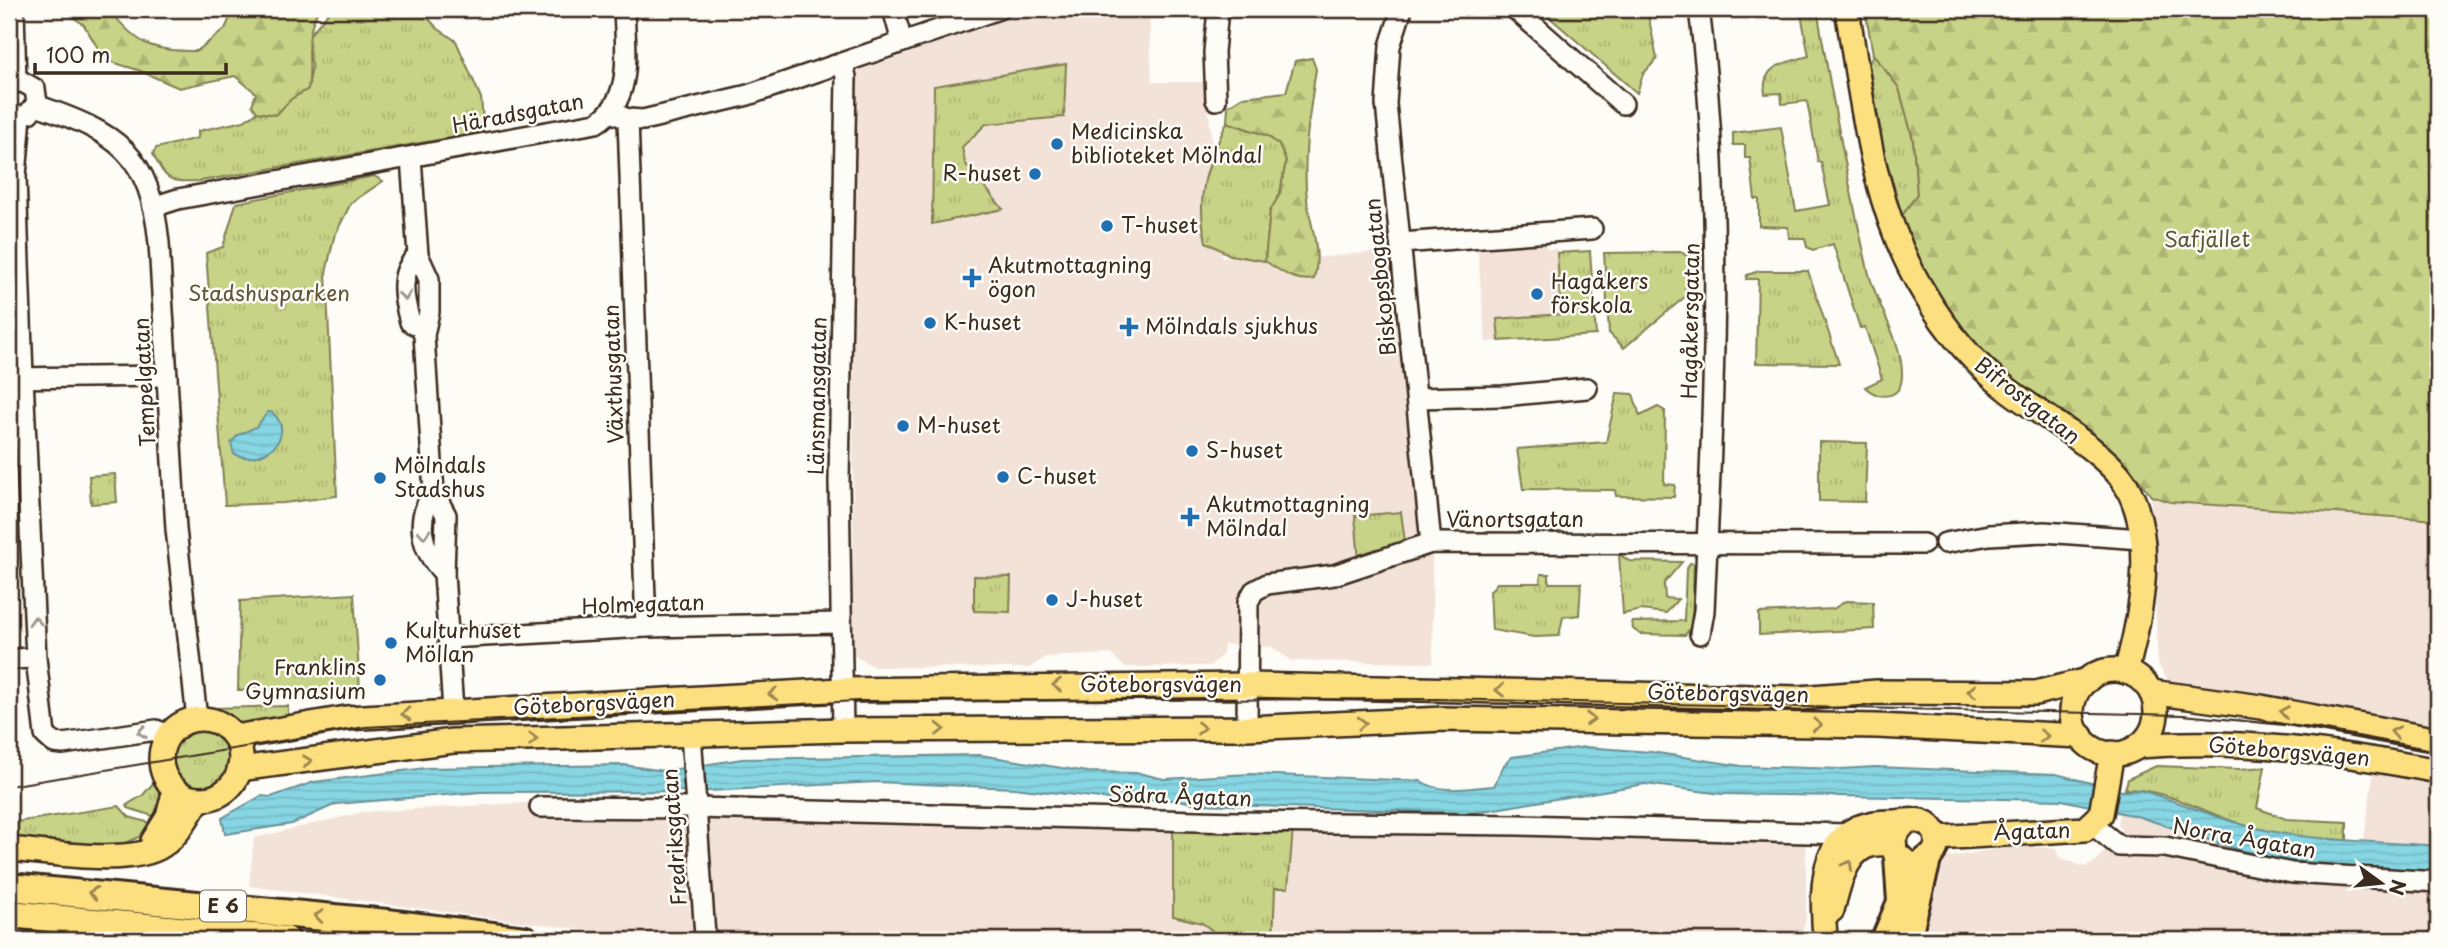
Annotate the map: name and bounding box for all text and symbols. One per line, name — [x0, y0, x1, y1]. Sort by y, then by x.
scale bar — [35, 32, 226, 76]
text: 100 m — [46, 38, 110, 70]
street label: Häradsgatan — [449, 84, 586, 140]
place label: Medicinska biblioteket Mölndal — [1071, 114, 1263, 170]
marker: Medicinska biblioteket Mölndal — [1049, 136, 1065, 152]
place label: R-huset — [942, 156, 1021, 188]
marker: R-huset — [1027, 166, 1043, 182]
street label: Biskopsbogatan — [1355, 197, 1403, 358]
place label: T-huset — [1121, 208, 1198, 240]
marker: T-huset — [1099, 218, 1115, 234]
park label: Safjället — [2164, 222, 2250, 254]
street label: Hagåkersgatan — [1672, 243, 1706, 399]
place label: Akutmottagning ögon — [988, 248, 1152, 304]
place label: Hagåkers förskola — [1551, 264, 1648, 320]
marker: Akutmottagning ögon — [962, 268, 982, 288]
park label: Stadshusparken — [188, 276, 350, 308]
marker: Hagåkers förskola — [1529, 286, 1545, 302]
one-way arrow — [398, 290, 413, 302]
street label: Växthusgatan — [594, 304, 630, 444]
place label: K-huset — [944, 305, 1021, 337]
place label: Mölndals sjukhus — [1145, 309, 1318, 341]
marker: K-huset — [922, 315, 938, 331]
street label: Tempelgatan — [124, 317, 162, 448]
street label: Länsmansgatan — [799, 317, 833, 475]
marker: Mölndals sjukhus — [1119, 317, 1139, 337]
street label: Bifrostgatan — [1968, 348, 2088, 451]
place label: M-huset — [917, 408, 1001, 440]
marker: M-huset — [895, 418, 911, 434]
place label: S-huset — [1206, 433, 1283, 465]
marker: S-huset — [1184, 443, 1200, 459]
place label: Mölndals Stadshus — [394, 448, 486, 504]
place label: C-huset — [1017, 459, 1097, 491]
marker: C-huset — [995, 469, 1011, 485]
marker: Mölndals Stadshus — [372, 470, 388, 486]
place label: Akutmottagning Mölndal — [1206, 487, 1370, 543]
street label: Vänortsgatan — [1446, 502, 1584, 534]
marker: Akutmottagning Mölndal — [1180, 507, 1200, 527]
one-way arrow — [416, 529, 431, 540]
place label: J-huset — [1066, 582, 1143, 614]
street label: Holmegatan — [581, 585, 705, 621]
marker: J-huset — [1044, 592, 1060, 608]
place label: Kulturhuset Möllan — [405, 613, 521, 669]
one-way arrow — [27, 615, 42, 626]
marker: Kulturhuset Möllan — [383, 635, 399, 651]
place label: Franklins Gymnasium — [245, 650, 366, 706]
street label: Göteborgsvägen — [1080, 667, 1242, 699]
marker: Franklins Gymnasium — [372, 672, 388, 688]
street label: Göteborgsvägen — [1647, 675, 1809, 709]
one-way arrow — [1051, 677, 1062, 693]
street label: Göteborgsvägen — [512, 682, 676, 722]
one-way arrow — [1494, 682, 1505, 697]
one-way arrow — [1966, 684, 1977, 699]
one-way arrow — [767, 686, 778, 701]
one-way arrow — [2279, 705, 2291, 720]
one-way arrow — [400, 707, 411, 722]
one-way arrow — [1585, 711, 1596, 727]
one-way arrow — [1357, 715, 1368, 730]
one-way arrow — [1812, 717, 1823, 732]
one-way arrow — [1197, 720, 1207, 736]
one-way arrow — [935, 721, 946, 737]
one-way arrow — [136, 725, 147, 740]
one-way arrow — [2389, 725, 2401, 740]
street label: Göteborgsvägen — [2207, 727, 2371, 773]
one-way arrow — [2040, 728, 2050, 744]
one-way arrow — [528, 731, 539, 746]
one-way arrow — [301, 753, 313, 768]
street label: Fredriksgatan — [652, 767, 694, 907]
street label: Södra Ågatan — [1108, 777, 1252, 813]
street label: Norra Ågatan — [2170, 809, 2319, 865]
street label: Ågatan — [1993, 813, 2071, 847]
north arrow — [2346, 848, 2416, 918]
one-way arrow — [1840, 860, 1853, 873]
text: N — [2383, 877, 2414, 899]
one-way arrow — [87, 886, 98, 901]
road number: E 6 — [200, 890, 246, 922]
one-way arrow — [314, 909, 325, 924]

